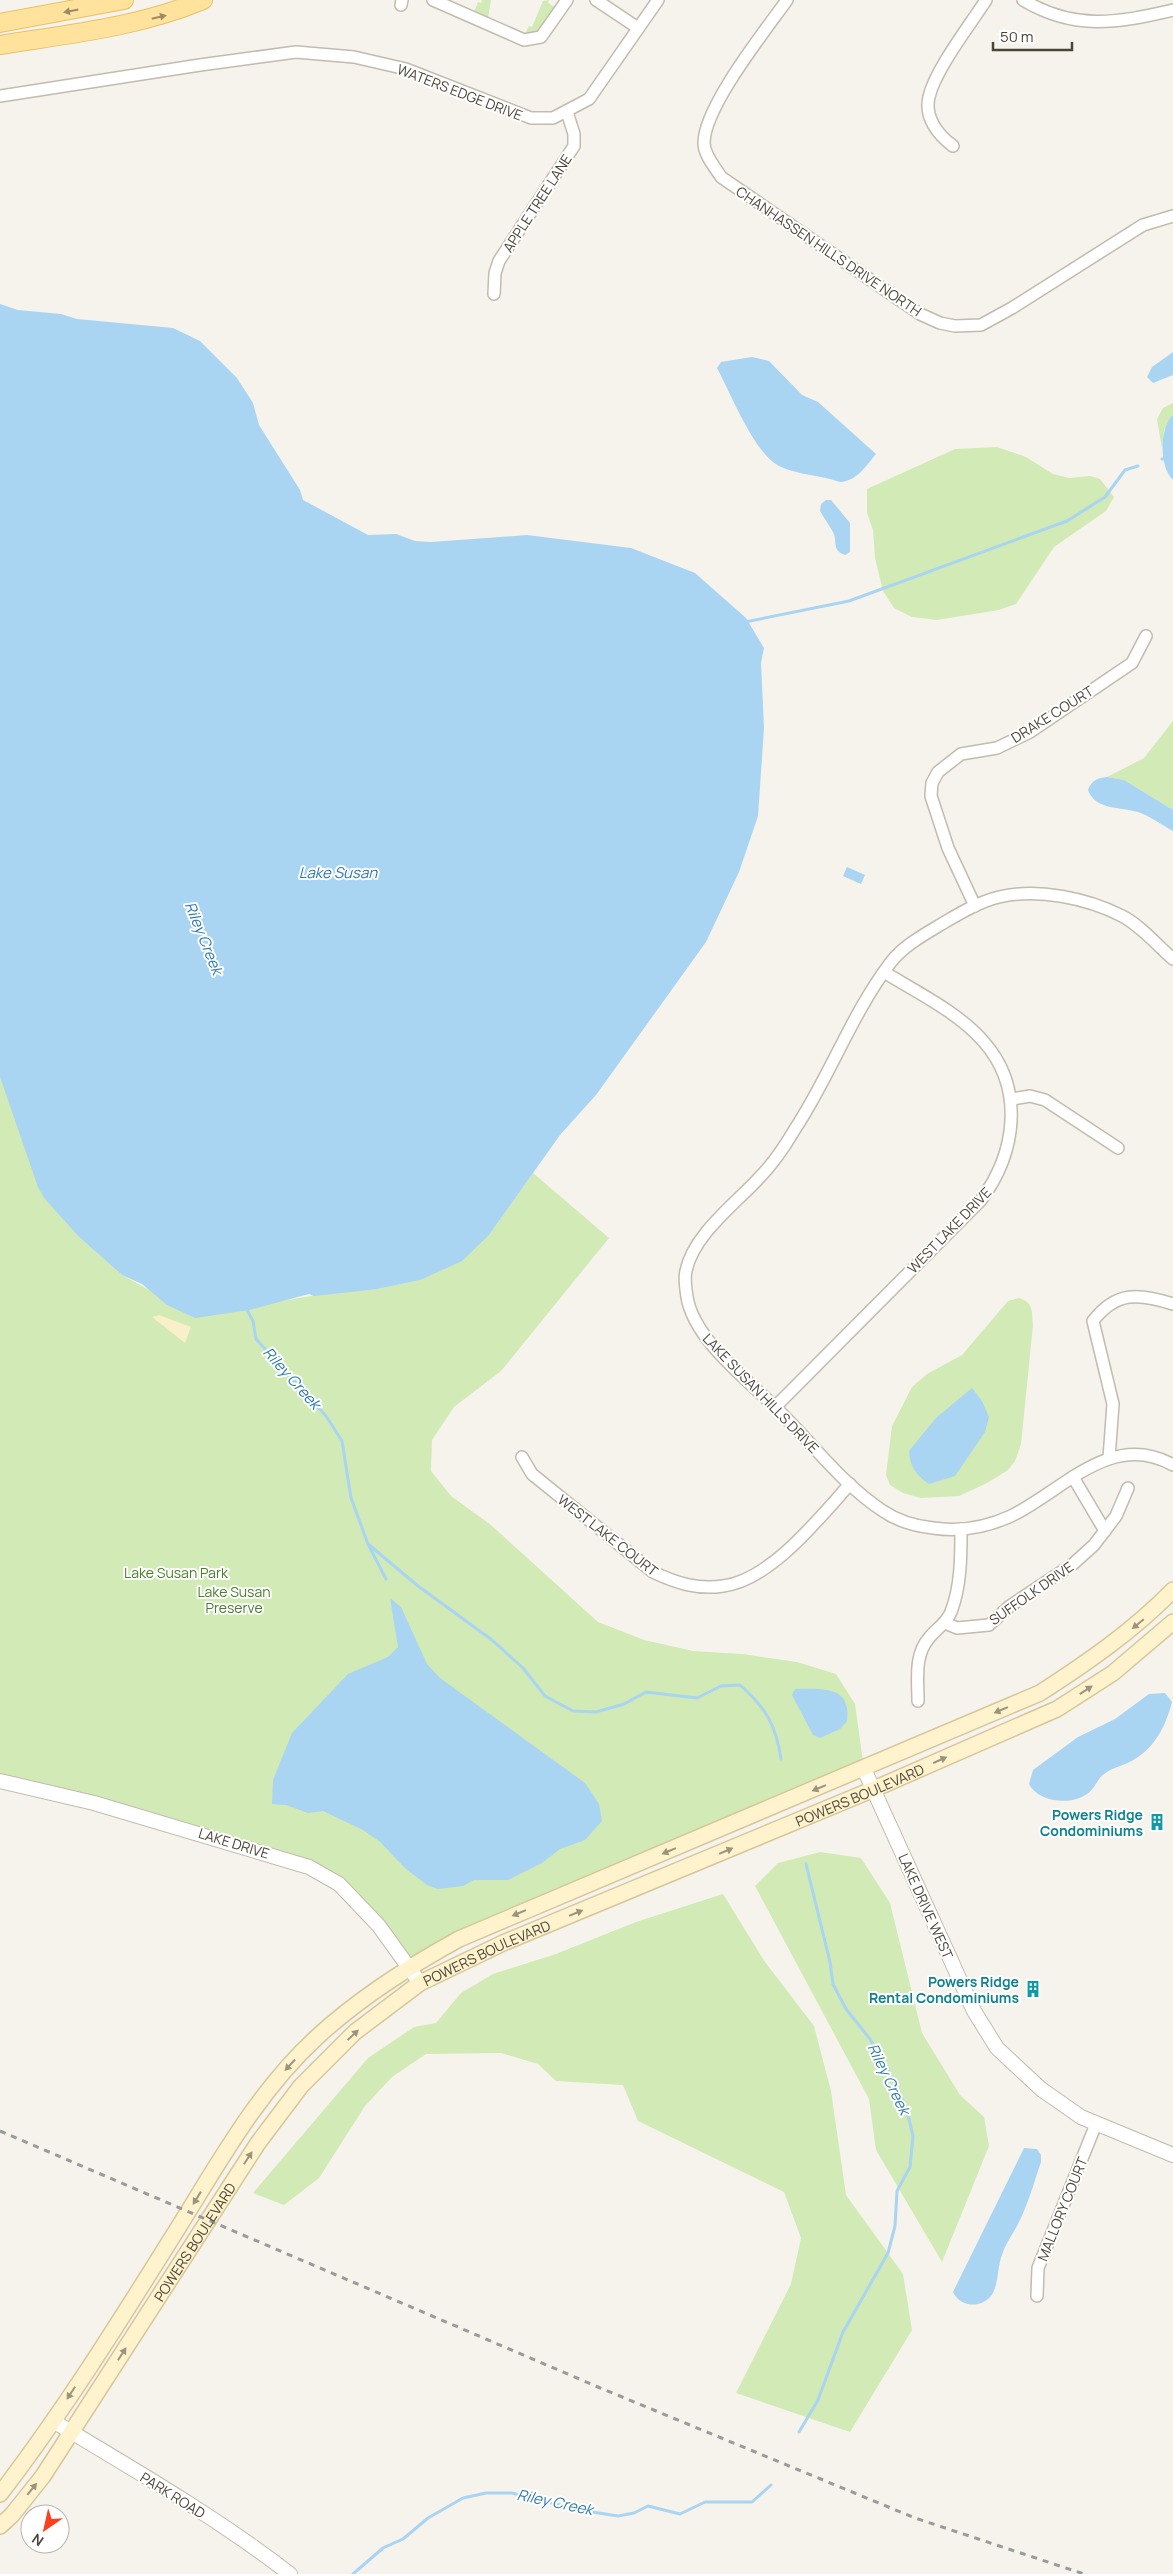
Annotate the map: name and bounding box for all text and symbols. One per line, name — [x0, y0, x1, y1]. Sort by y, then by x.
one-way arrow — [63, 7, 78, 15]
one-way arrow — [151, 13, 166, 21]
scale bar — [993, 20, 1072, 52]
text: 50 m — [1000, 26, 1034, 47]
street label: WATERS EDGE DRIVE — [395, 59, 525, 125]
street label: APPLE TREE LANE — [498, 150, 576, 256]
street label: CHANHASSEN HILLS DRIVE NORTH — [733, 182, 925, 320]
street label: DRAKE COURT — [1007, 681, 1097, 747]
water label: Lake Susan — [299, 862, 378, 883]
water label: Riley Creek — [180, 898, 229, 980]
street label: WEST LAKE DRIVE — [903, 1183, 995, 1277]
street label: LAKE SUSAN HILLS DRIVE — [699, 1329, 823, 1457]
water label: Riley Creek — [258, 1342, 327, 1416]
street label: WEST LAKE COURT — [554, 1490, 663, 1581]
street label: SUFFOLK DRIVE — [985, 1557, 1077, 1629]
park label: Lake Susan Park — [124, 1563, 229, 1582]
park label: Lake Susan Preserve — [197, 1582, 271, 1617]
one-way arrow — [1131, 1618, 1144, 1629]
one-way arrow — [1080, 1685, 1093, 1695]
one-way arrow — [994, 1707, 1008, 1715]
one-way arrow — [933, 1755, 947, 1763]
street label: POWERS BOULEVARD — [792, 1759, 927, 1830]
one-way arrow — [812, 1784, 826, 1792]
place label: Powers Ridge Condominiums — [1040, 1805, 1143, 1840]
building icon: Powers Ridge Condominiums — [1147, 1812, 1167, 1832]
street label: LAKE DRIVE — [196, 1823, 272, 1863]
one-way arrow — [662, 1847, 676, 1855]
one-way arrow — [719, 1847, 734, 1855]
street label: LAKE DRIVE WEST — [894, 1850, 958, 1962]
one-way arrow — [569, 1909, 584, 1917]
one-way arrow — [512, 1910, 526, 1918]
street label: POWERS BOULEVARD — [420, 1915, 553, 1990]
place label: Powers Ridge Rental Condominiums — [869, 1972, 1019, 2007]
building icon: Powers Ridge Rental Condominiums — [1023, 1979, 1043, 1999]
one-way arrow — [346, 2029, 358, 2041]
water label: Riley Creek — [863, 2040, 916, 2120]
one-way arrow — [284, 2059, 296, 2071]
one-way arrow — [243, 2152, 253, 2165]
street label: MALLORY COURT — [1032, 2154, 1092, 2264]
street label: POWERS BOULEVARD — [149, 2179, 240, 2305]
one-way arrow — [192, 2191, 202, 2204]
one-way arrow — [117, 2347, 127, 2361]
one-way arrow — [66, 2386, 76, 2400]
street label: PARK ROAD — [137, 2468, 209, 2522]
one-way arrow — [27, 2483, 38, 2496]
water label: Riley Creek — [515, 2484, 597, 2521]
north arrow — [20, 2504, 70, 2554]
text: N — [28, 2530, 47, 2551]

